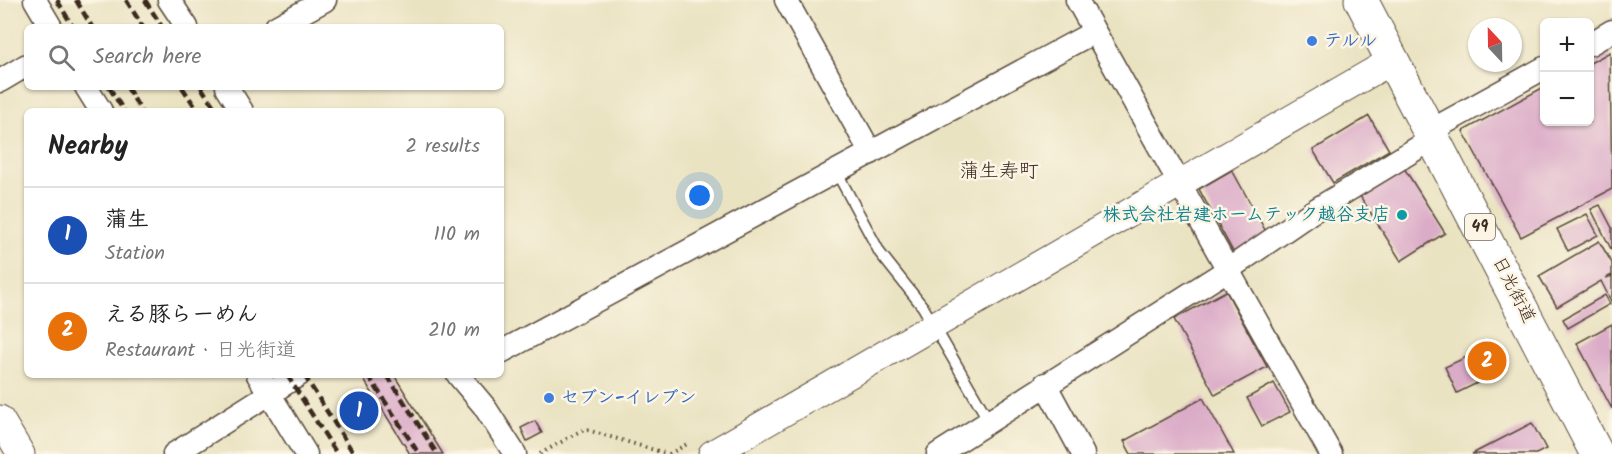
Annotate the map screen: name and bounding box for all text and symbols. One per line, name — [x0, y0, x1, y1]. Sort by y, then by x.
north arrow — [1468, 18, 1522, 72]
map controls — [1540, 18, 1594, 126]
button: + — [1540, 18, 1594, 72]
search box — [24, 24, 504, 90]
place label: テルル — [1324, 27, 1377, 56]
marker: テルル — [1305, 34, 1319, 48]
text: Search here — [93, 40, 201, 75]
icon: search — [45, 41, 78, 74]
button: − — [1540, 72, 1594, 126]
text: Nearby — [48, 126, 128, 168]
text: 2 results — [405, 131, 480, 163]
district label: 蒲生寿町 — [959, 156, 1039, 188]
your location — [685, 181, 714, 210]
place label: 株式会社岩建ホームテック越谷支店 — [1103, 201, 1390, 230]
text: 蒲生 — [105, 203, 149, 238]
marker: 株式会社岩建ホームテック越谷支店 — [1395, 208, 1409, 222]
road number: 49 — [1465, 214, 1495, 240]
text: 1 — [64, 219, 71, 251]
text: 110 m — [434, 219, 480, 251]
text: Station — [105, 238, 165, 270]
street label: 日光街道 — [1484, 251, 1542, 329]
text: える豚らーめん — [105, 298, 258, 333]
text: 2 — [62, 315, 73, 347]
text: 210 m — [428, 315, 480, 347]
text: Restaurant · 日光街道 — [105, 335, 296, 367]
pin: 2 — [1468, 338, 1506, 384]
place label: セブン-イレブン — [561, 384, 697, 413]
pin: 1 — [340, 388, 378, 434]
marker: セブン-イレブン — [542, 391, 556, 405]

